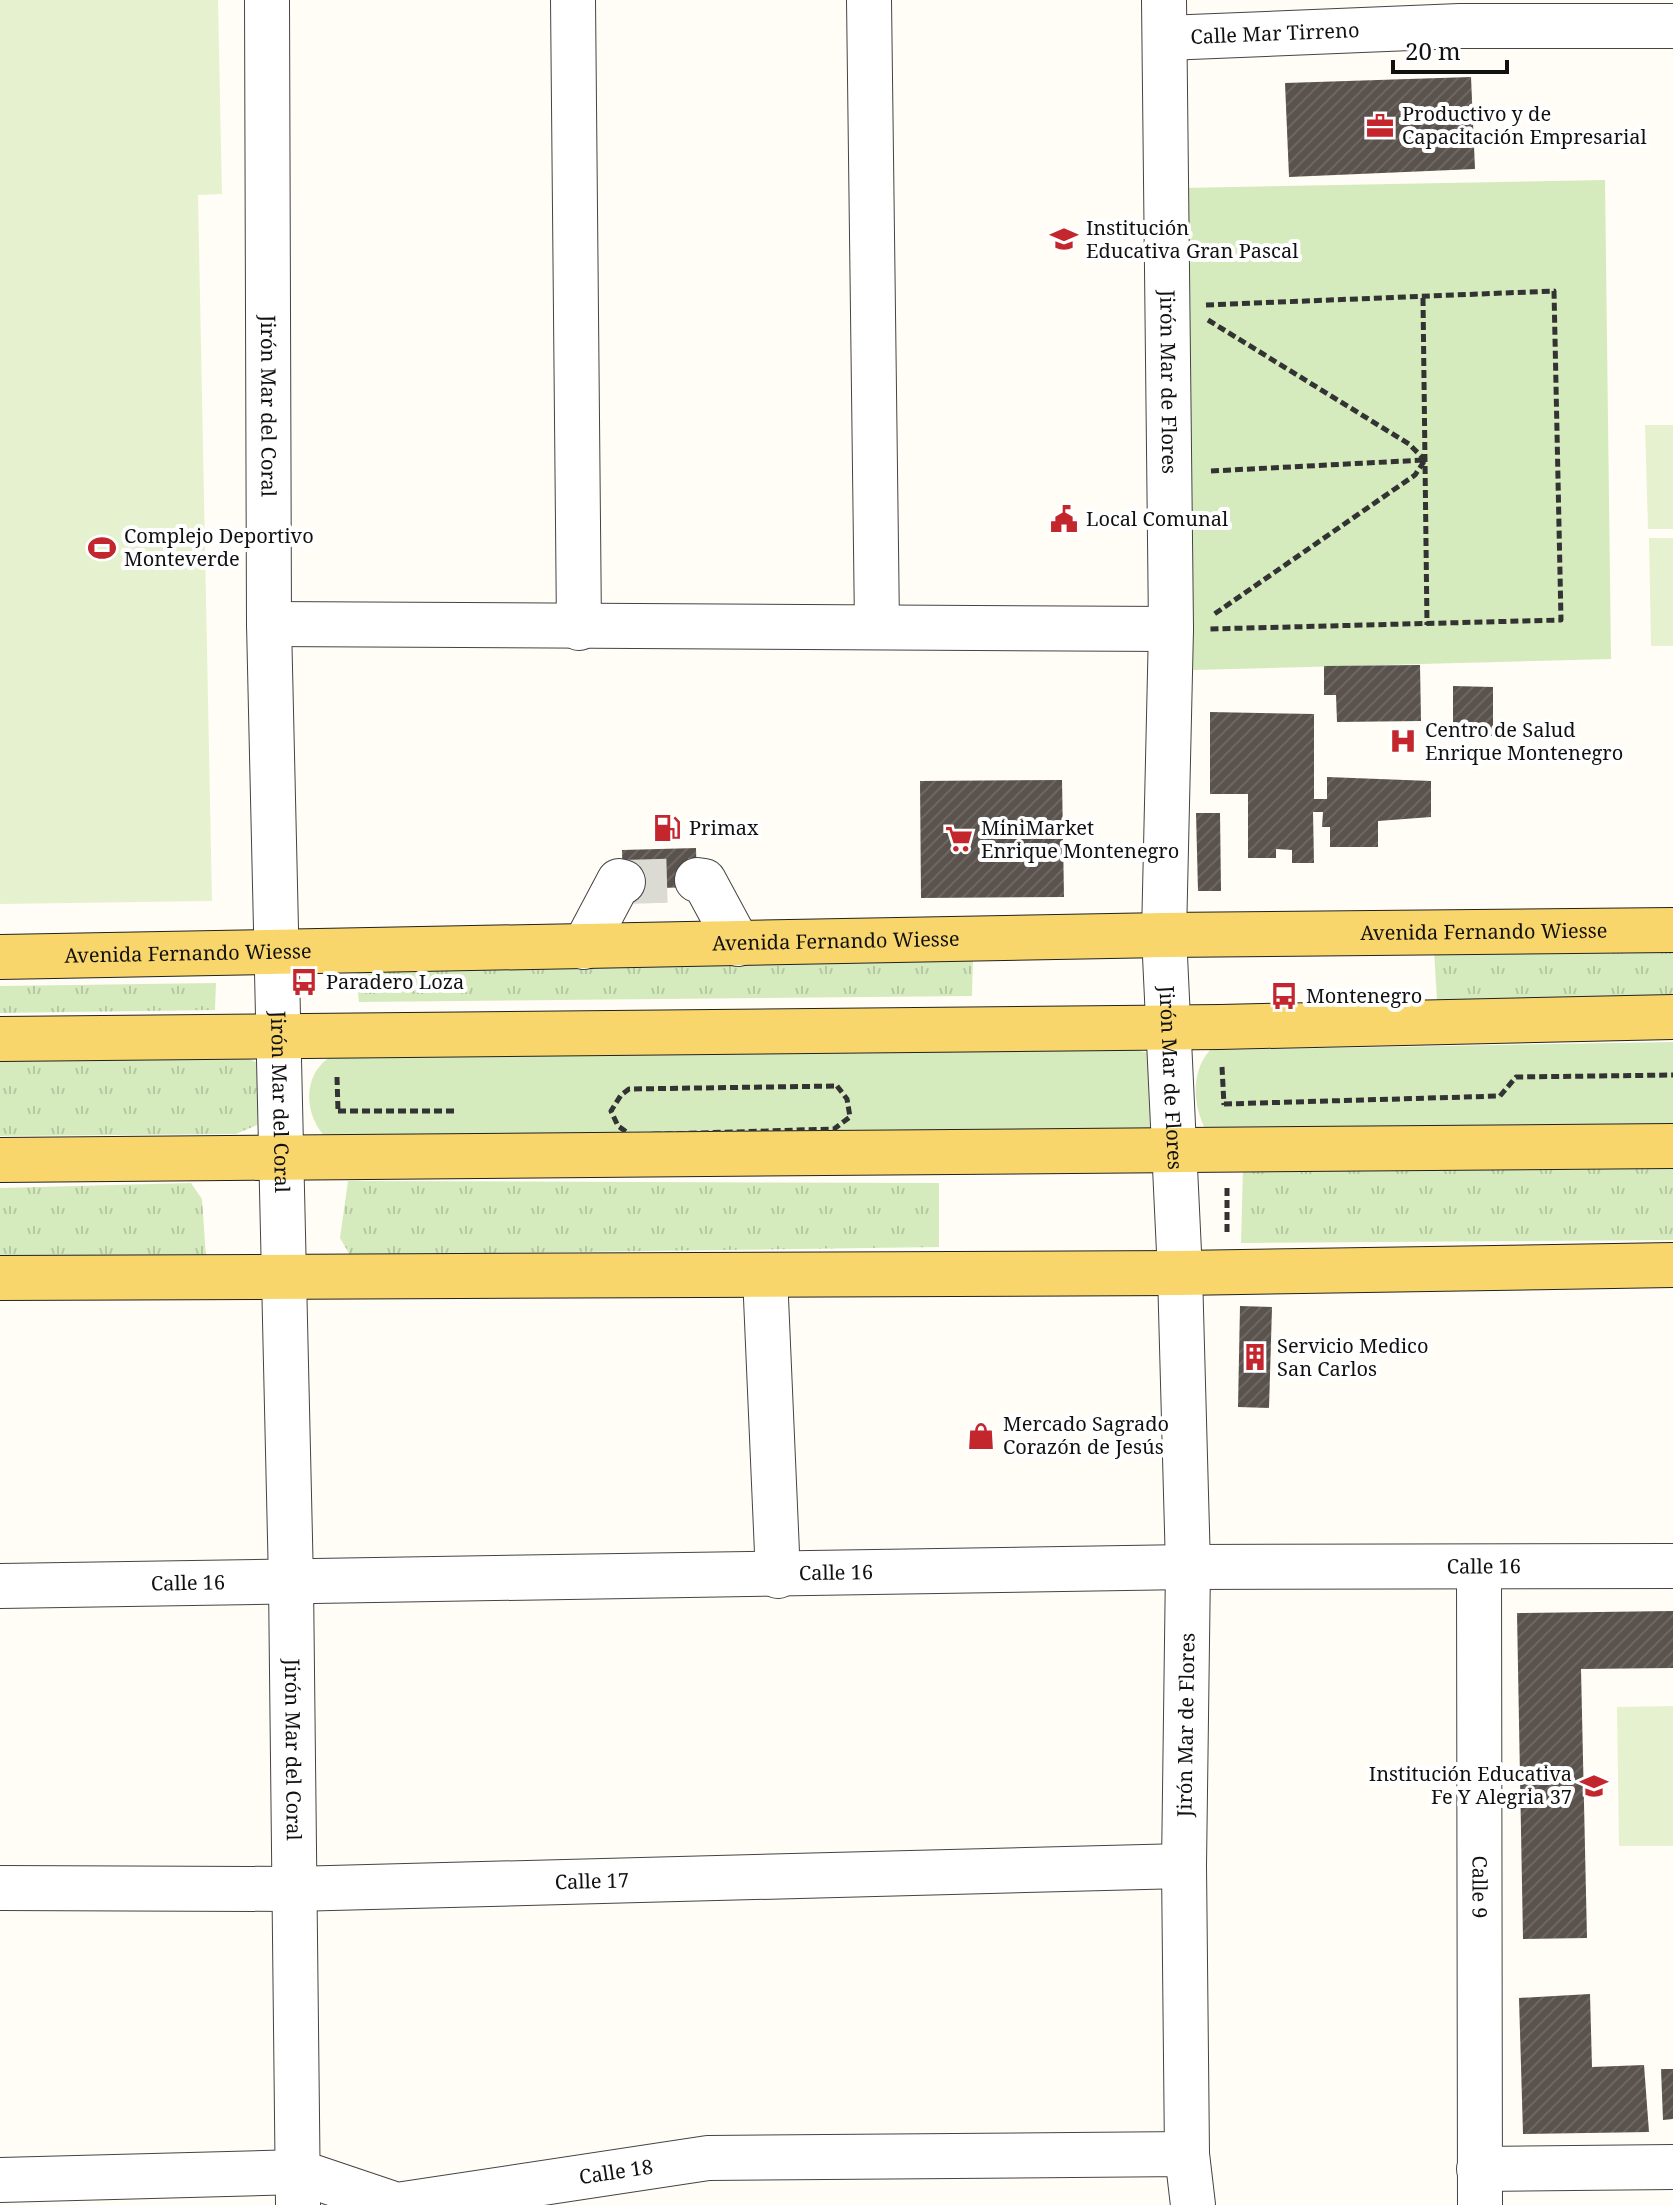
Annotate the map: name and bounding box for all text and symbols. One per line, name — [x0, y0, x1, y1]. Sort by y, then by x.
street label: Calle Mar Tirreno — [1190, 16, 1360, 50]
scale bar — [1393, 24, 1507, 74]
text: 20 m — [1405, 34, 1461, 67]
place label: Productivo y de Capacitación Empresarial — [1402, 100, 1647, 150]
office icon: Productivo y de Capacitación Empresarial — [1365, 111, 1395, 141]
place label: Institución Educativa Gran Pascal — [1086, 214, 1298, 264]
school or university icon: Institución Educativa Gran Pascal — [1049, 224, 1079, 254]
street label: Jirón Mar de Flores — [1154, 289, 1183, 474]
street label: Jirón Mar del Coral — [255, 314, 283, 497]
public building icon: Local Comunal — [1049, 504, 1079, 534]
place label: Local Comunal — [1086, 505, 1228, 532]
place label: Complejo Deportivo Monteverde — [124, 522, 314, 572]
sports icon: Complejo Deportivo Monteverde — [87, 533, 117, 563]
place label: Centro de Salud Enrique Montenegro — [1425, 716, 1623, 766]
hospital icon: Centro de Salud Enrique Montenegro — [1388, 726, 1418, 756]
fuel station icon: Primax — [652, 813, 682, 843]
place label: Primax — [689, 814, 759, 841]
place label: MiniMarket Enrique Montenegro — [981, 814, 1179, 864]
supermarket icon: MiniMarket Enrique Montenegro — [944, 824, 974, 854]
street label: Avenida Fernando Wiesse — [1360, 917, 1608, 946]
street label: Avenida Fernando Wiesse — [712, 925, 960, 957]
street label: Avenida Fernando Wiesse — [64, 937, 312, 969]
bus stop icon: Paradero Loza — [289, 967, 319, 997]
place label: Paradero Loza — [326, 968, 464, 995]
bus stop icon: Montenegro — [1269, 981, 1299, 1011]
place label: Montenegro — [1306, 982, 1422, 1009]
street label: Jirón Mar de Flores — [1153, 984, 1189, 1170]
street label: Jirón Mar del Coral — [265, 1010, 296, 1193]
place label: Servicio Medico San Carlos — [1277, 1332, 1428, 1382]
building icon: Servicio Medico San Carlos — [1240, 1342, 1270, 1372]
place label: Mercado Sagrado Corazón de Jesús — [1003, 1410, 1169, 1460]
shop icon: Mercado Sagrado Corazón de Jesús — [966, 1421, 996, 1451]
street label: Calle 16 — [1447, 1552, 1521, 1579]
street label: Calle 16 — [799, 1558, 873, 1586]
street label: Calle 16 — [151, 1568, 225, 1597]
street label: Jirón Mar de Flores — [1170, 1633, 1201, 1818]
street label: Jirón Mar del Coral — [279, 1658, 308, 1841]
place label: Institución Educativa Fe Y Alegria 37 — [1369, 1760, 1572, 1810]
school or university icon: Institución Educativa Fe Y Alegria 37 — [1579, 1771, 1609, 1801]
street label: Calle 9 — [1466, 1855, 1494, 1919]
street label: Calle 17 — [554, 1866, 629, 1895]
street label: Calle 18 — [577, 2153, 655, 2190]

